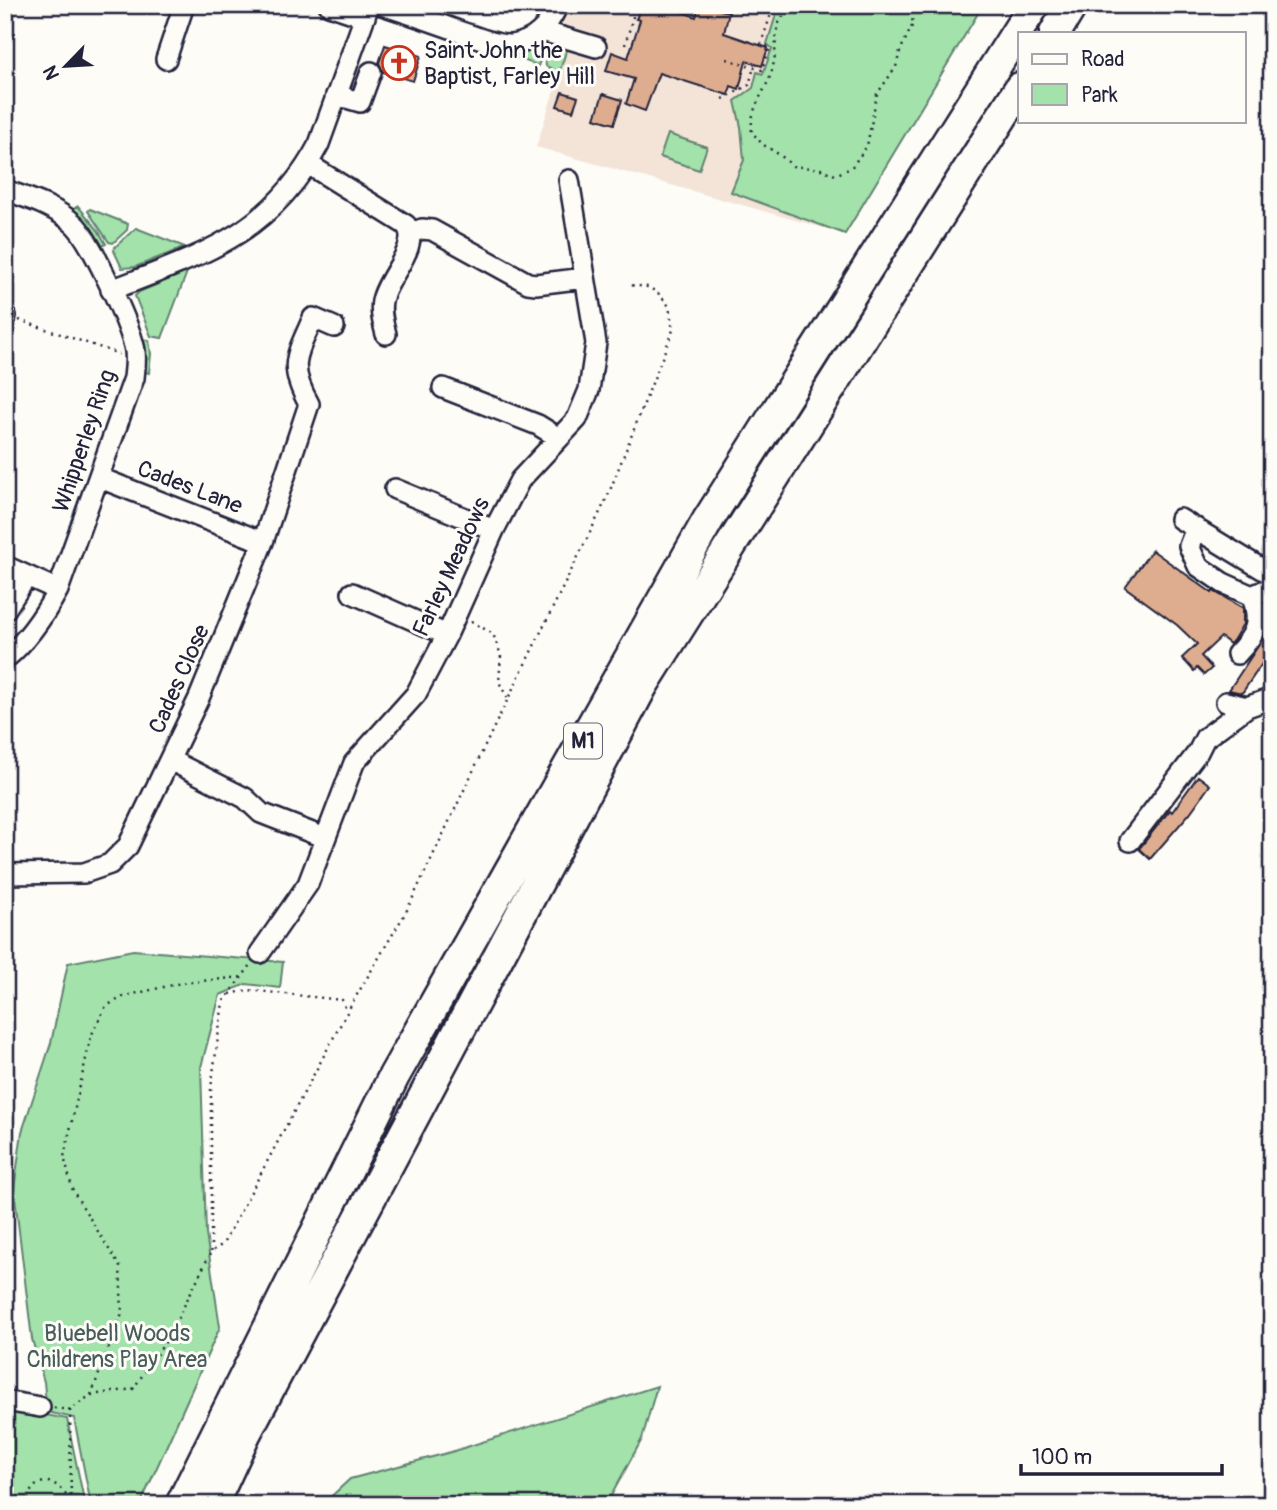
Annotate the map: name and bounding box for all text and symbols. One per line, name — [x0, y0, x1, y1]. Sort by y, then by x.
north arrow — [32, 32, 102, 102]
legend — [1018, 32, 1246, 122]
place label: Saint John the Baptist, Farley Hill — [424, 36, 595, 91]
church icon: Saint John the Baptist, Farley Hill — [380, 44, 418, 82]
text: Road — [1081, 46, 1125, 73]
text: N — [38, 62, 65, 84]
text: Park — [1081, 82, 1118, 109]
street label: Whipperley Ring — [46, 366, 122, 516]
street label: Cades Lane — [133, 454, 247, 521]
street label: Farley Meadows — [406, 493, 496, 641]
street label: Cades Close — [142, 619, 216, 738]
road number: M1 — [564, 724, 602, 758]
park label: Bluebell Woods Childrens Play Area — [27, 1319, 207, 1374]
scale bar — [1021, 1433, 1223, 1477]
text: 100 m — [1032, 1444, 1092, 1471]

